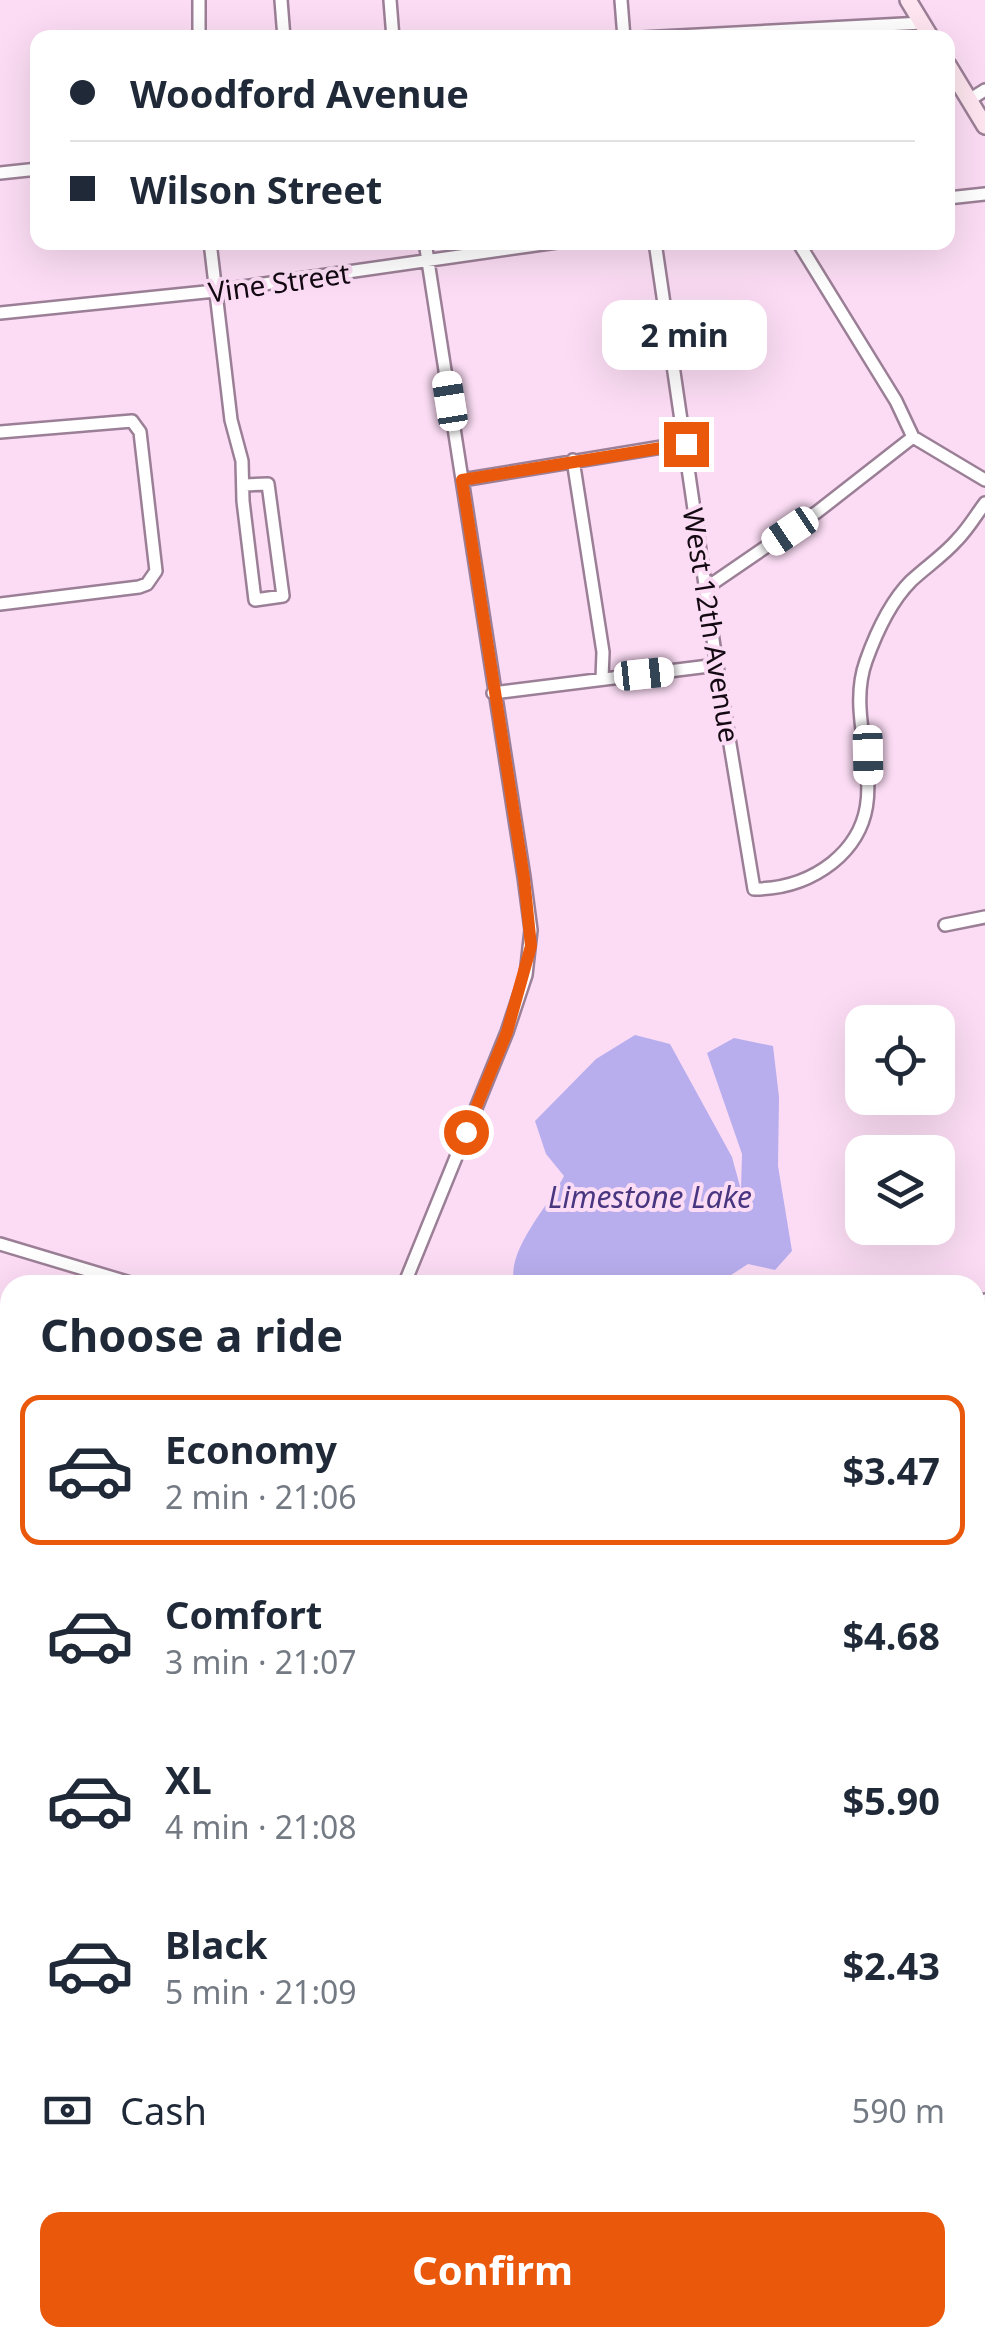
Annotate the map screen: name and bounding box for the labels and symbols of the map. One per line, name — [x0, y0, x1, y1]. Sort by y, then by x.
street label: Vine Street — [206, 253, 352, 311]
callout: 2 min — [604, 299, 768, 369]
car — [430, 369, 470, 433]
route end — [664, 422, 709, 467]
car — [757, 502, 823, 560]
street label: West 12th Avenue — [675, 505, 749, 745]
car — [613, 656, 675, 692]
car — [852, 725, 884, 785]
route start — [444, 1110, 489, 1155]
water label: Limestone Lake — [548, 1176, 752, 1217]

